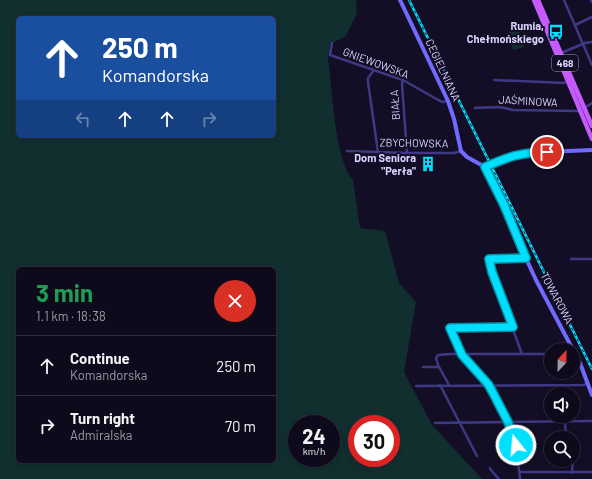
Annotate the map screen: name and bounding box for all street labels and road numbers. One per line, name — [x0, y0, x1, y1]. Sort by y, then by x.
street label: CEGIELNIANA — [423, 37, 464, 103]
street label: GNIEWOWSKA — [341, 45, 411, 81]
road number: 468 — [552, 55, 578, 71]
street label: BIAŁA — [387, 89, 402, 121]
street label: JAŚMINOWA — [498, 92, 558, 109]
street label: ZBYCHOWSKA — [379, 135, 449, 150]
street label: TOWAROWA — [538, 270, 577, 326]

